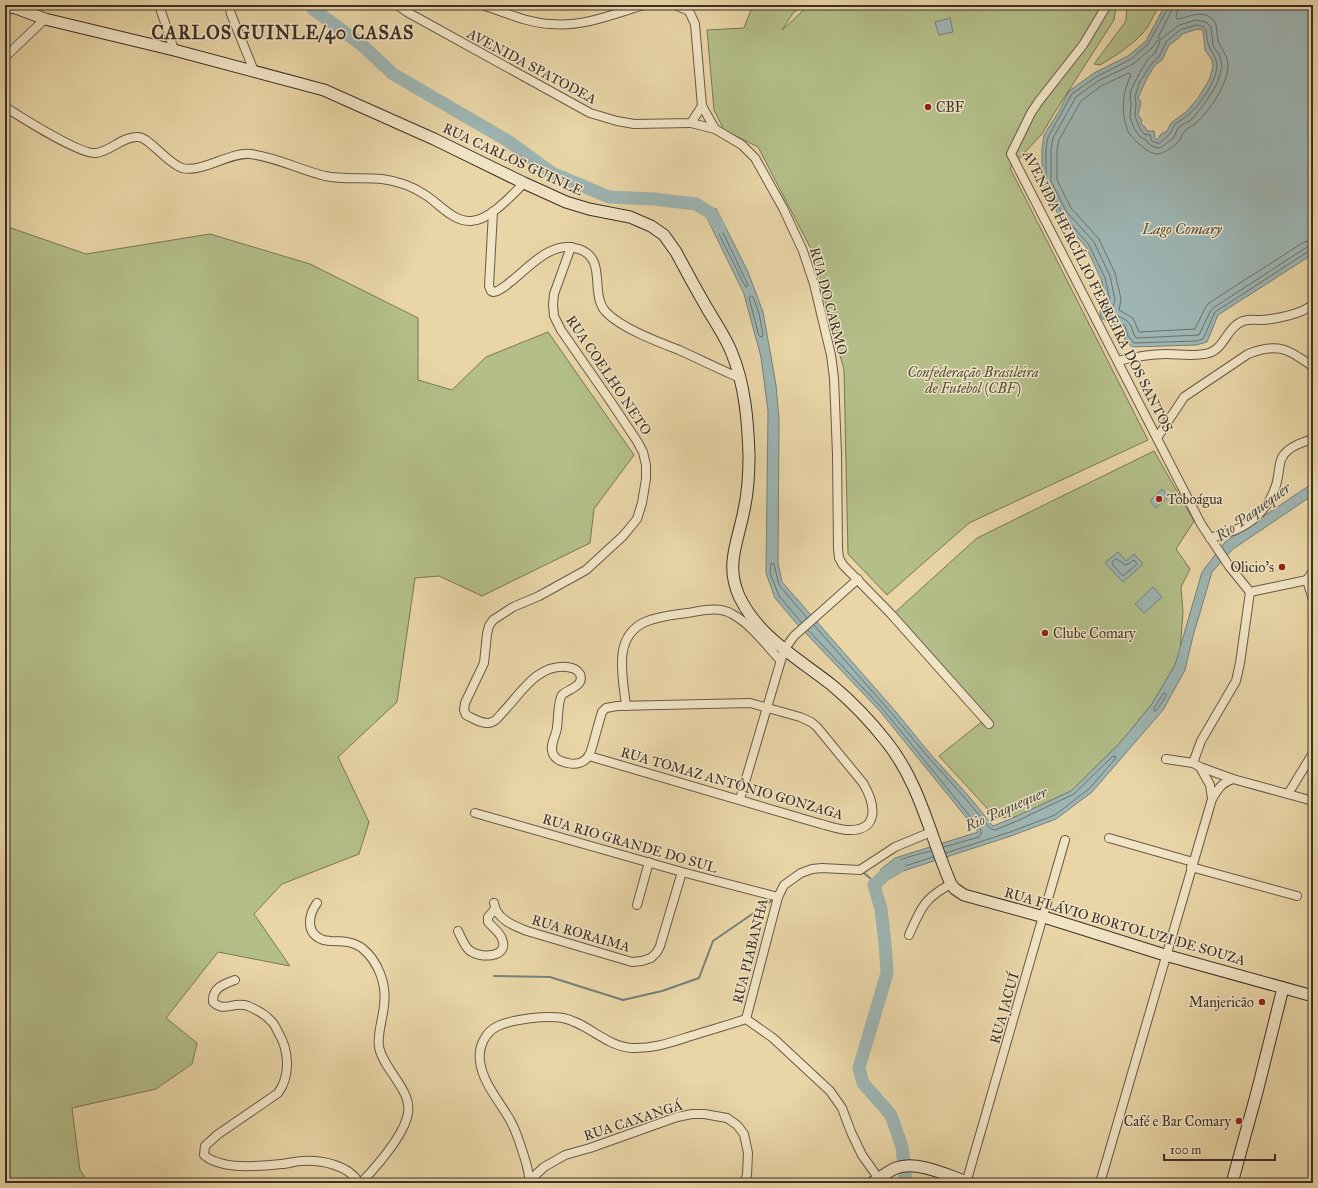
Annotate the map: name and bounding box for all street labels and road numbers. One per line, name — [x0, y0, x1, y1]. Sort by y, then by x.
street label: AVENIDA SPATODEA — [463, 25, 600, 108]
street label: RUA CARLOS GUINLE — [440, 119, 586, 199]
street label: AVENIDA HERCÍLIO FERREIRA DOS SANTOS — [1018, 146, 1178, 435]
street label: RUA DO CARMO — [806, 245, 851, 357]
street label: RUA COELHO NETO — [562, 312, 655, 438]
street label: RUA TOMAZ ANTÔNIO GONZAGA — [619, 743, 846, 824]
street label: RUA RIO GRANDE DO SUL — [540, 810, 720, 877]
street label: RUA FLÁVIO BORTOLUZI DE SOUZA — [1002, 882, 1248, 969]
street label: RUA PIABANHA — [729, 896, 772, 1006]
street label: RUA RORAIMA — [530, 911, 633, 956]
street label: RUA JACUÍ — [984, 969, 1024, 1046]
street label: RUA CAXANGÁ — [581, 1094, 685, 1144]

